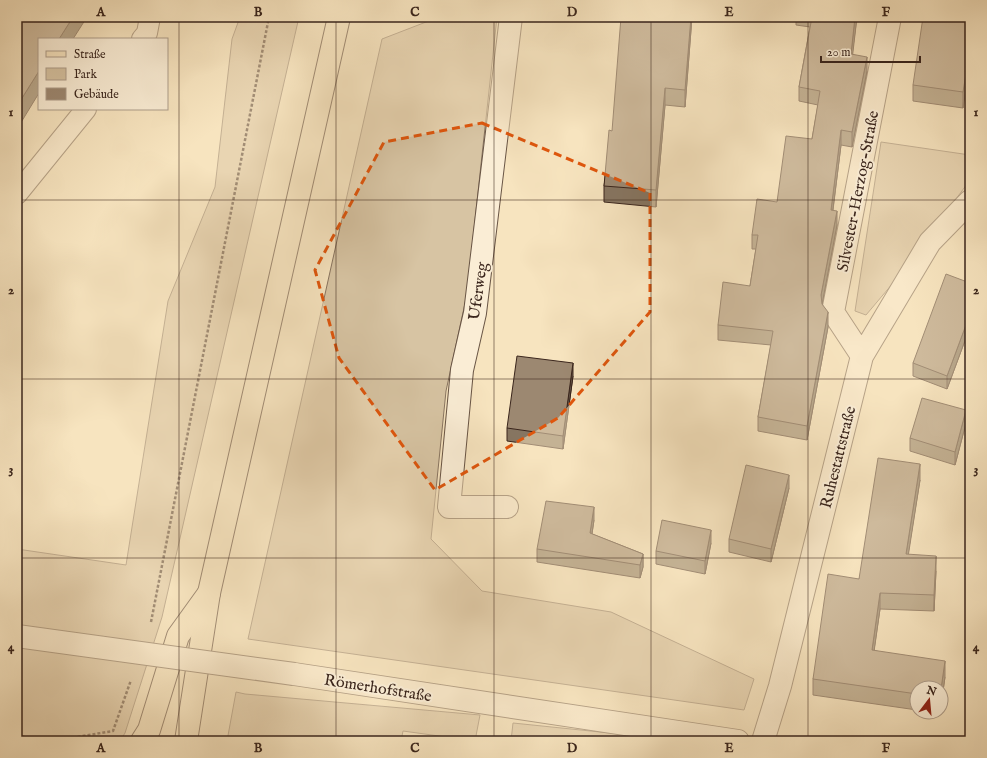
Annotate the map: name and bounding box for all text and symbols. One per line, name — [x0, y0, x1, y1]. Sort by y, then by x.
text: A — [96, 4, 107, 21]
text: B — [254, 4, 263, 21]
text: C — [410, 4, 420, 21]
text: D — [567, 4, 578, 21]
text: E — [724, 4, 734, 21]
text: F — [882, 4, 891, 21]
legend — [38, 38, 168, 110]
scale bar — [821, 38, 920, 64]
text: 20 m — [827, 45, 850, 60]
text: Straße — [74, 47, 106, 62]
text: Park — [74, 67, 97, 82]
text: Gebäude — [74, 87, 119, 102]
text: 1 — [9, 104, 14, 121]
text: 1 — [974, 104, 979, 121]
street label: Silvester-Herzog-Straße — [834, 109, 884, 274]
street label: Uferweg — [465, 261, 493, 322]
text: 2 — [8, 282, 14, 299]
text: 2 — [973, 282, 979, 299]
street label: Ruhestattstraße — [817, 404, 861, 511]
text: 3 — [9, 461, 14, 478]
text: 3 — [974, 461, 979, 478]
text: 4 — [8, 639, 15, 656]
text: 4 — [973, 639, 980, 656]
street label: Römerhofstraße — [323, 671, 433, 707]
north arrow — [909, 680, 949, 720]
text: N — [924, 683, 938, 700]
text: A — [96, 740, 107, 757]
text: B — [254, 740, 263, 757]
text: C — [410, 740, 420, 757]
text: D — [567, 740, 578, 757]
text: E — [724, 740, 734, 757]
text: F — [882, 740, 891, 757]

